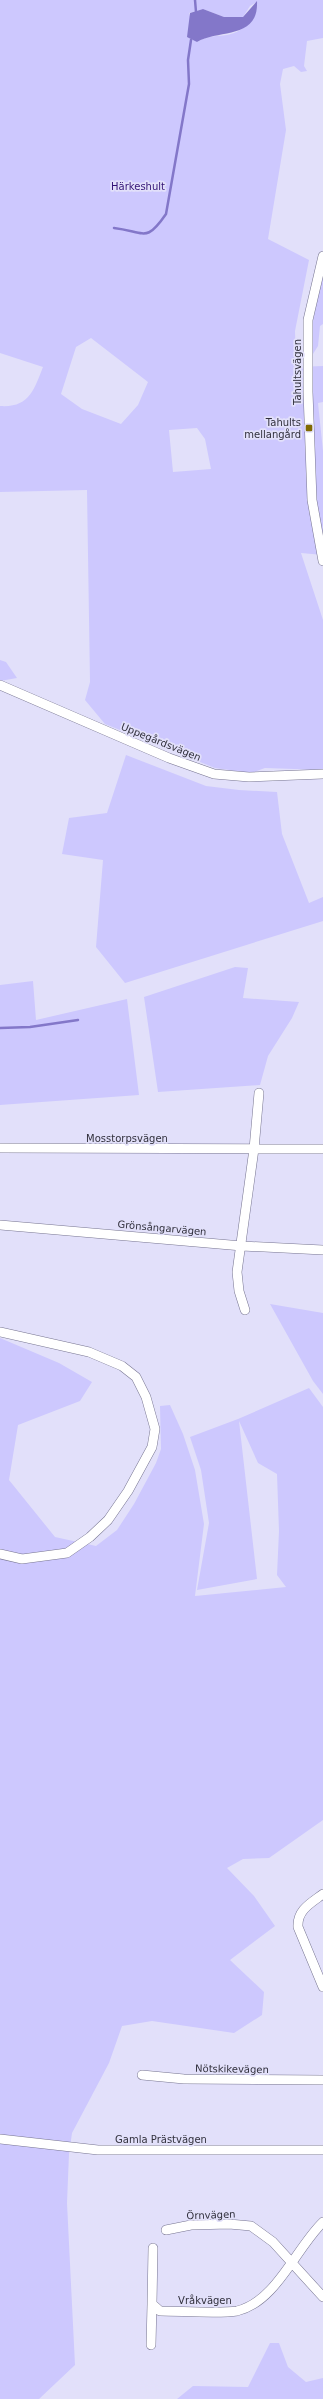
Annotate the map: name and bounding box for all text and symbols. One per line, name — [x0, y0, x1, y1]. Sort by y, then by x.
park label: Härkeshult — [111, 181, 165, 192]
street label: Tahultsvägen — [292, 339, 303, 406]
place label: Tahults mellangård — [244, 417, 301, 440]
marker: Tahults mellangård — [304, 423, 314, 433]
street label: Uppegårdsvägen — [120, 720, 203, 763]
street label: Mosstorpsvägen — [86, 1133, 168, 1144]
street label: Grönsångarvägen — [117, 1218, 207, 1237]
street label: Nötskikevägen — [195, 2063, 269, 2075]
street label: Gamla Prästvägen — [115, 2134, 207, 2145]
street label: Örnvägen — [186, 2208, 236, 2221]
street label: Vråkvägen — [178, 2294, 232, 2306]

